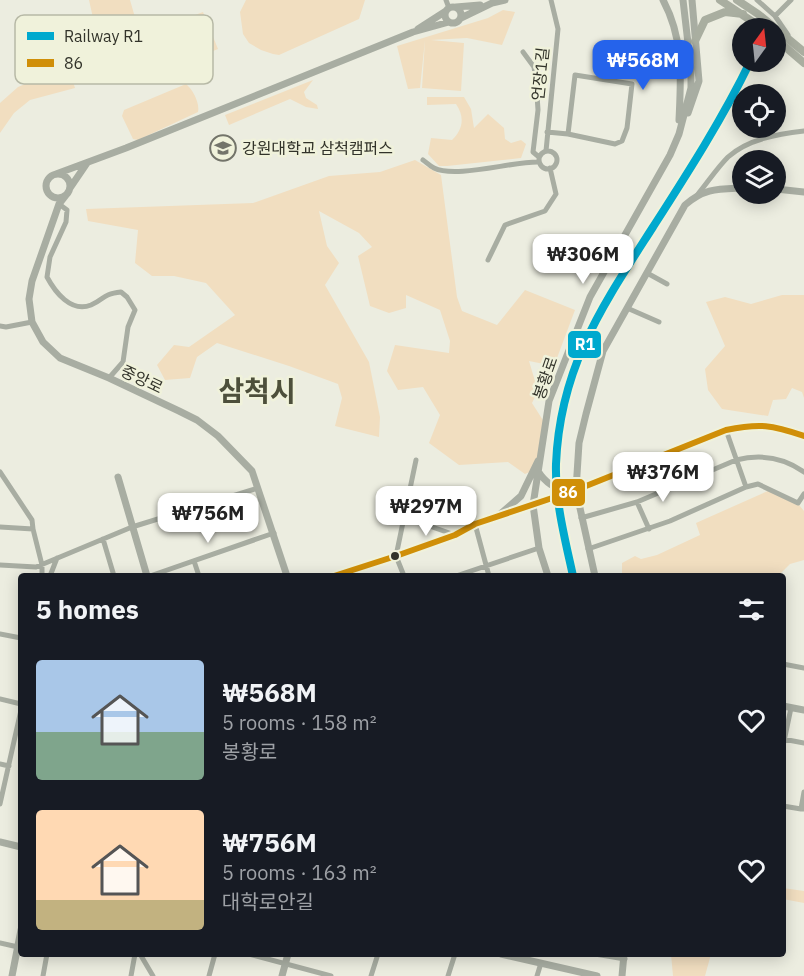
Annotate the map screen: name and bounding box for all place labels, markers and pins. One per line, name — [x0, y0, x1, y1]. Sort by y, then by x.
pin: ₩568M — [601, 40, 685, 91]
school or university icon: 강원대학교 삼척캠퍼스 — [208, 133, 238, 163]
place label: 강원대학교 삼척캠퍼스 — [242, 138, 393, 158]
pin: ₩306M — [541, 234, 625, 285]
pin: ₩376M — [621, 452, 705, 503]
pin: ₩297M — [384, 486, 468, 537]
pin: ₩756M — [166, 493, 250, 544]
unlabelled marker — [389, 550, 401, 562]

